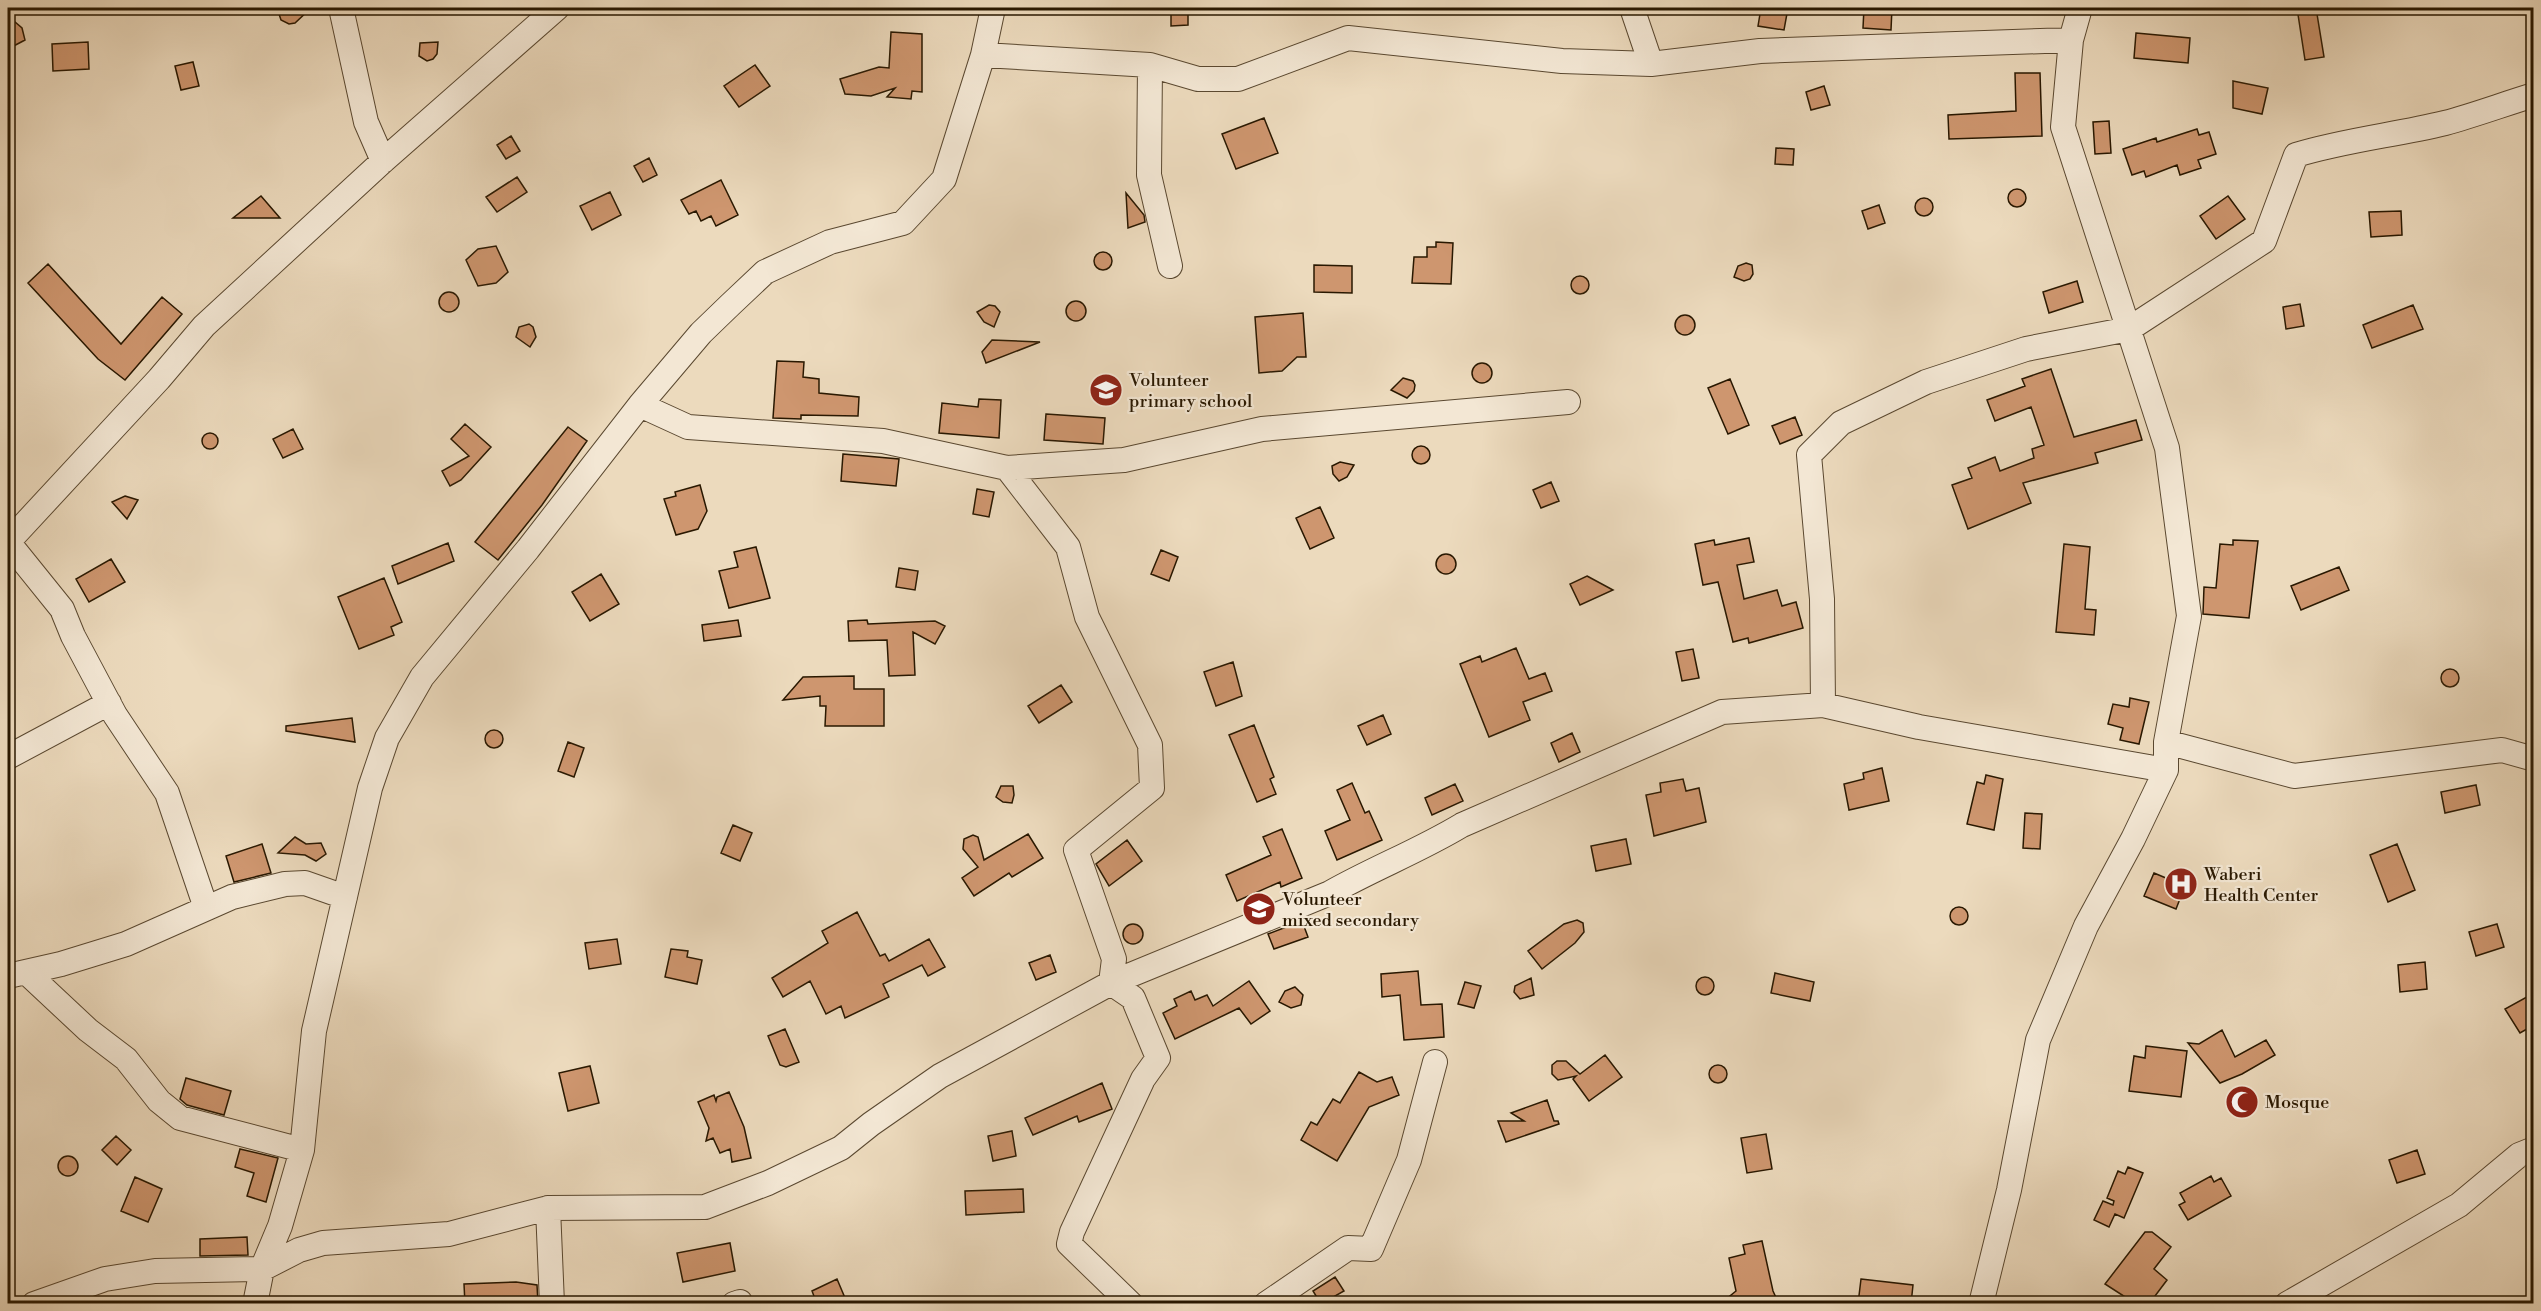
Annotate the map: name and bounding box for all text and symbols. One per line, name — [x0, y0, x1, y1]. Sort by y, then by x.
place label: Volunteer primary school — [1128, 369, 1253, 413]
school or university icon: Volunteer primary school — [1088, 372, 1124, 408]
place label: Waberi Health Center — [2203, 863, 2318, 907]
hospital icon: Waberi Health Center — [2163, 866, 2199, 902]
place label: Volunteer mixed secondary — [1281, 888, 1419, 932]
school or university icon: Volunteer mixed secondary — [1241, 891, 1277, 927]
mosque icon: Mosque — [2224, 1084, 2260, 1120]
place label: Mosque — [2265, 1091, 2329, 1114]

